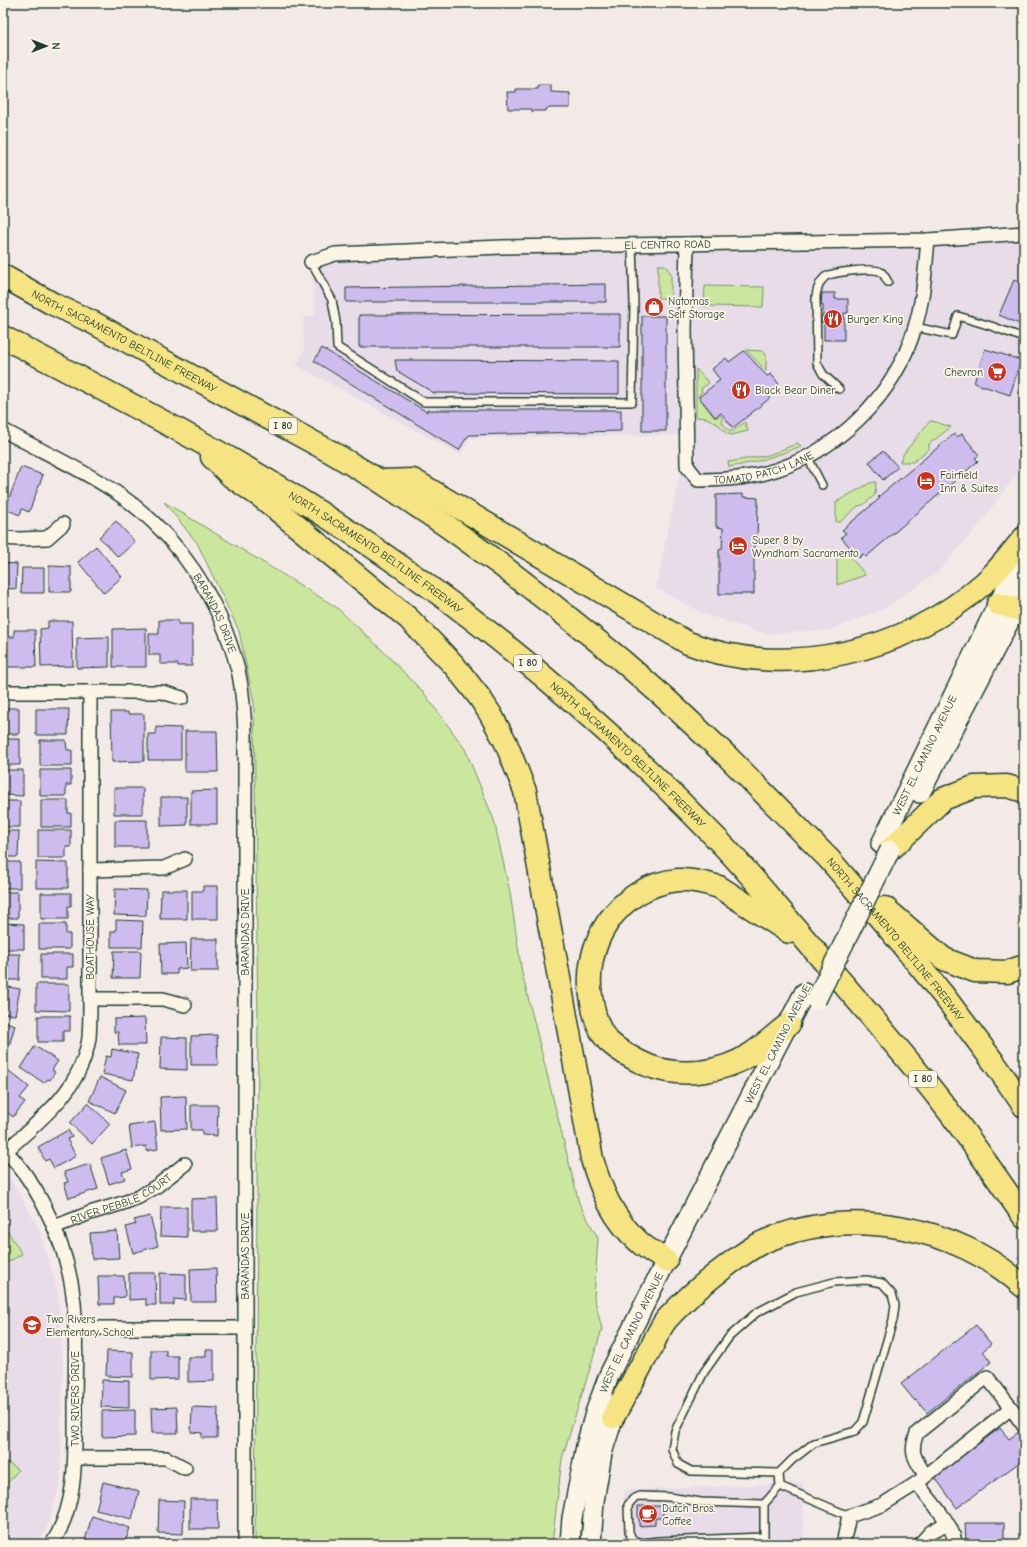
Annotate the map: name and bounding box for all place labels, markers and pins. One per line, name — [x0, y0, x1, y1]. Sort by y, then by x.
place label: Natomas Self Storage — [668, 295, 725, 321]
shop icon: Natomas Self Storage — [643, 296, 665, 318]
restaurant icon: Burger King — [822, 308, 844, 330]
place label: Burger King — [847, 313, 903, 326]
supermarket icon: Chevron — [986, 361, 1008, 383]
place label: Chevron — [944, 366, 983, 379]
restaurant icon: Black Bear Diner — [730, 379, 752, 401]
place label: Black Bear Diner — [755, 384, 836, 397]
place label: Fairfield Inn & Suites — [940, 469, 998, 495]
hotel icon: Fairfield Inn & Suites — [915, 470, 937, 492]
place label: Super 8 by Wyndham Sacramento — [752, 534, 859, 560]
hotel icon: Super 8 by Wyndham Sacramento — [727, 535, 749, 557]
place label: Two Rivers Elementary School — [46, 1313, 134, 1339]
school or university icon: Two Rivers Elementary School — [21, 1314, 43, 1336]
place label: Dutch Bros. Coffee — [662, 1502, 716, 1528]
cafe icon: Dutch Bros. Coffee — [637, 1503, 659, 1525]

